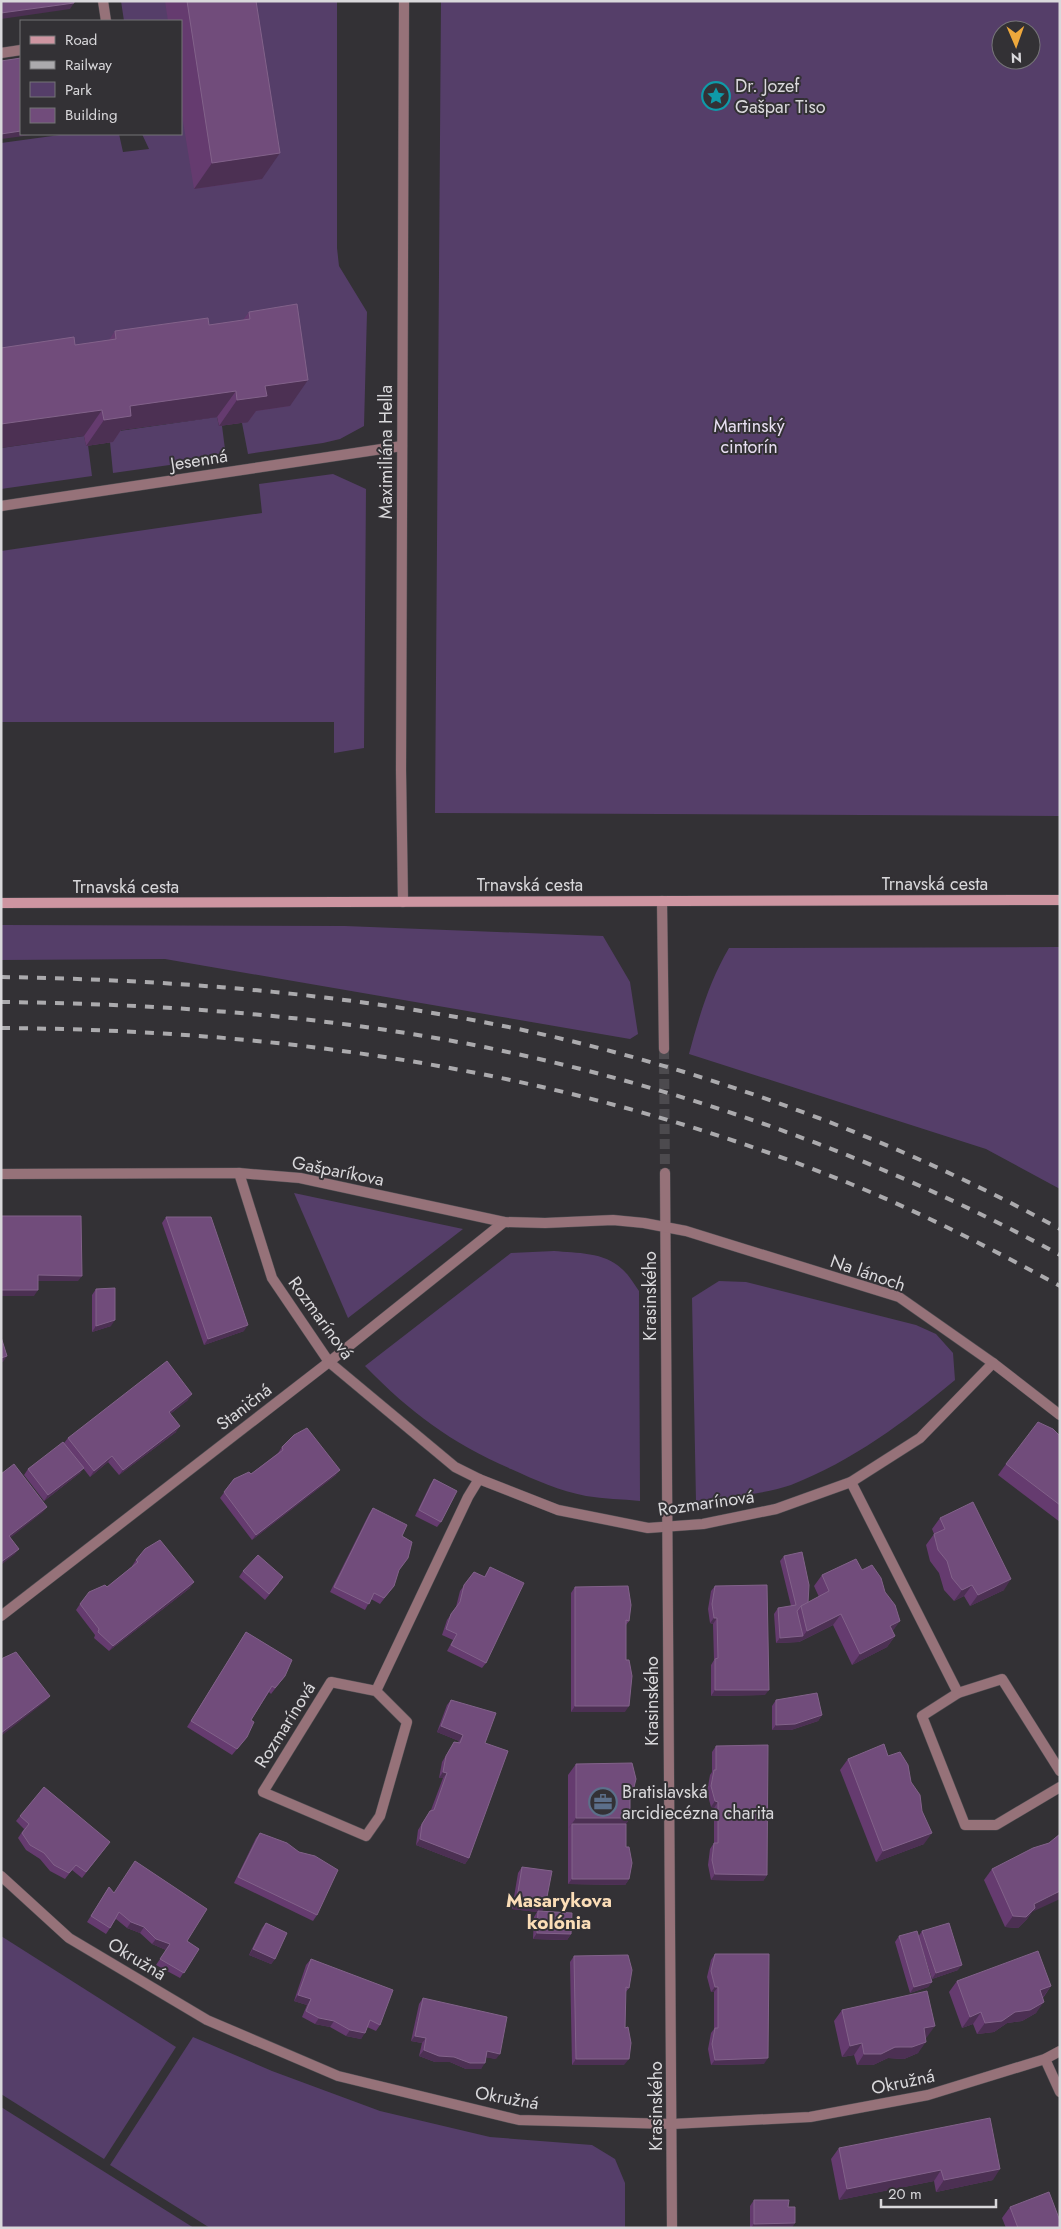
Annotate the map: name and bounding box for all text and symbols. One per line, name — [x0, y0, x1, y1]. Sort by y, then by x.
legend — [20, 20, 182, 135]
north arrow — [991, 20, 1041, 70]
text: Road — [65, 29, 97, 51]
text: N — [1011, 48, 1022, 68]
text: Railway — [65, 54, 112, 76]
place label: Dr. Jozef Gašpar Tiso — [735, 73, 826, 120]
text: Park — [65, 79, 92, 101]
place icon: Dr. Jozef Gašpar Tiso — [701, 81, 731, 111]
text: Building — [65, 104, 117, 126]
street label: Maximiliána Hella — [373, 385, 399, 519]
park label: Martinský cintorín — [713, 413, 785, 460]
street label: Jesenná — [166, 443, 230, 478]
street label: Trnavská cesta — [882, 871, 988, 897]
street label: Trnavská cesta — [477, 872, 583, 898]
street label: Trnavská cesta — [73, 874, 179, 900]
street label: Gašparíkova — [290, 1149, 386, 1193]
street label: Na lánoch — [827, 1248, 909, 1298]
street label: Krasinského — [637, 1251, 663, 1341]
street label: Rozmarínová — [282, 1271, 360, 1365]
street label: Staničná — [211, 1377, 277, 1437]
street label: Rozmarínová — [656, 1483, 756, 1523]
street label: Krasinského — [639, 1656, 665, 1746]
street label: Rozmarínová — [248, 1677, 322, 1773]
place label: Bratislavská arcidiecézna charita — [622, 1779, 774, 1826]
office icon: Bratislavská arcidiecézna charita — [588, 1787, 618, 1817]
district label: Masarykova kolónia — [506, 1887, 612, 1936]
street label: Okružná — [103, 1931, 171, 1987]
street label: Krasinského — [643, 2061, 669, 2151]
street label: Okružná — [869, 2063, 937, 2101]
street label: Okružná — [473, 2080, 541, 2116]
scale bar — [881, 2176, 996, 2208]
text: 20 m — [888, 2183, 922, 2205]

